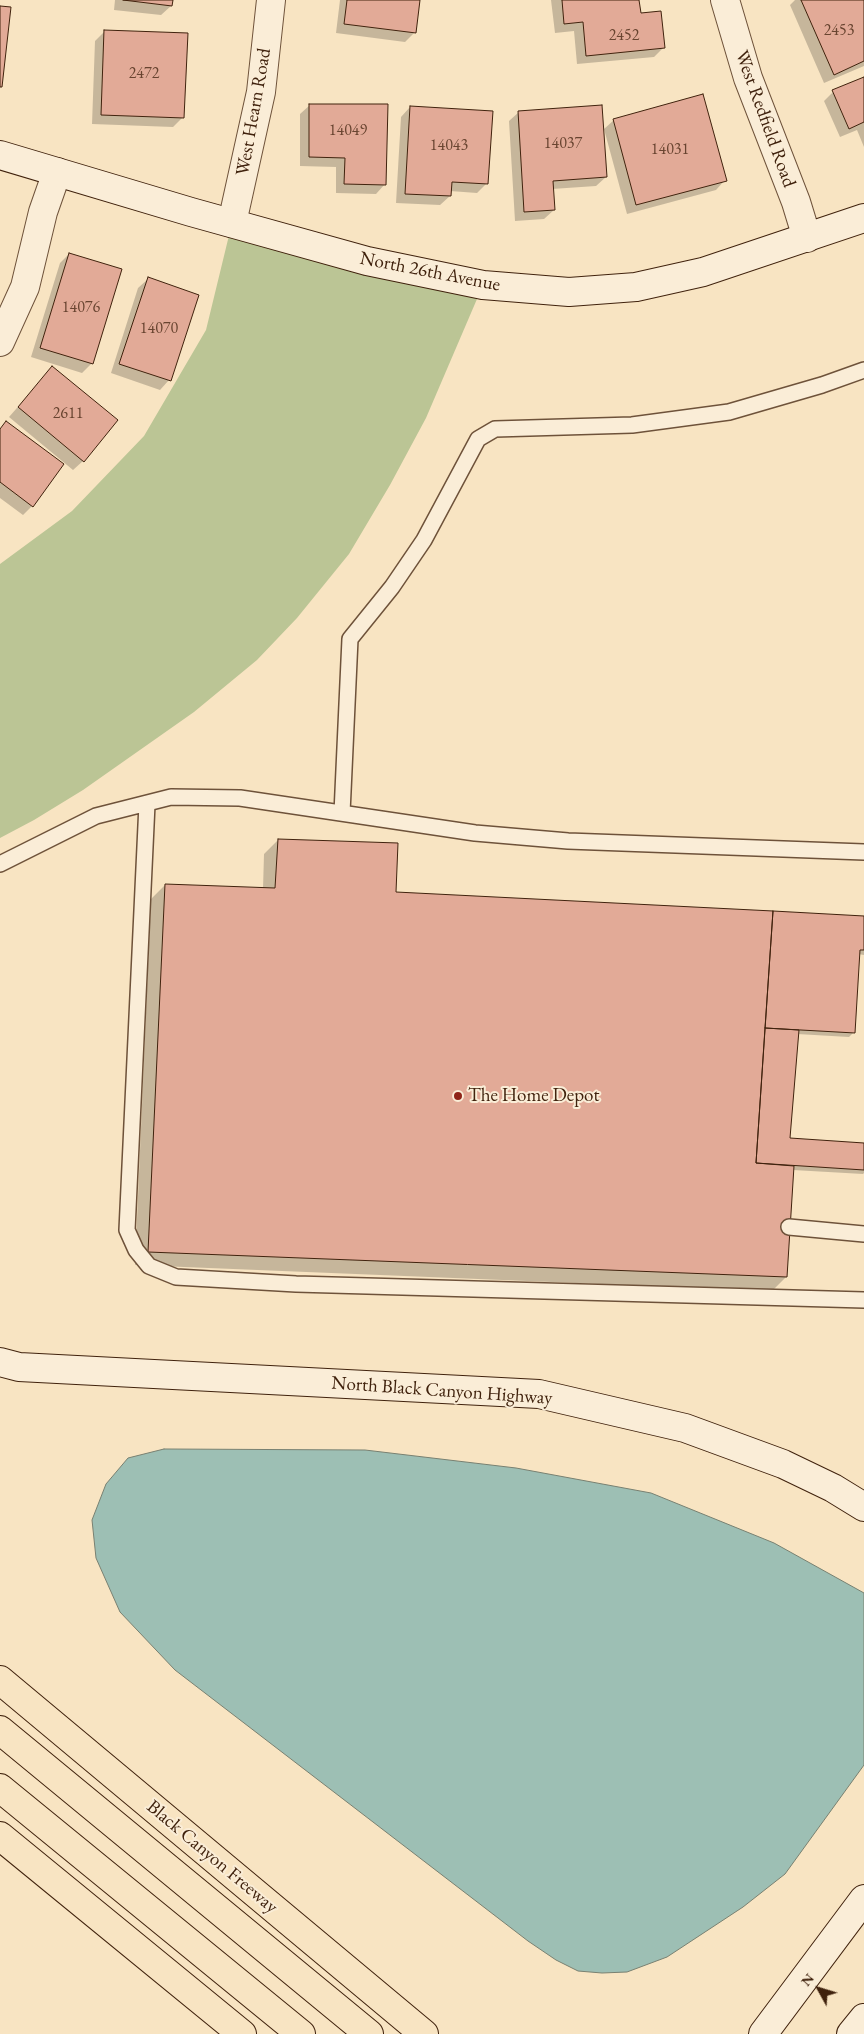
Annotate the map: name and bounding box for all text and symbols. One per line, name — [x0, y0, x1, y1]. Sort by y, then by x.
house number: 2453 — [824, 21, 854, 41]
house number: 2452 — [609, 26, 639, 46]
street label: West Hearn Road — [232, 46, 276, 178]
street label: West Redfield Road — [730, 47, 800, 191]
house number: 2472 — [129, 64, 159, 84]
house number: 14049 — [329, 121, 367, 141]
house number: 14037 — [544, 134, 582, 154]
house number: 14043 — [430, 136, 468, 156]
house number: 14031 — [651, 140, 689, 160]
street label: North 26th Avenue — [358, 247, 502, 297]
house number: 14076 — [62, 298, 100, 318]
house number: 14070 — [140, 319, 178, 339]
house number: 2611 — [53, 404, 83, 424]
place label: The Home Depot — [468, 1085, 599, 1107]
marker: The Home Depot — [452, 1090, 464, 1102]
street label: North Black Canyon Highway — [331, 1372, 553, 1410]
street label: Black Canyon Freeway — [142, 1795, 282, 1919]
north arrow — [794, 1964, 844, 2014]
text: N — [797, 1970, 818, 1990]

